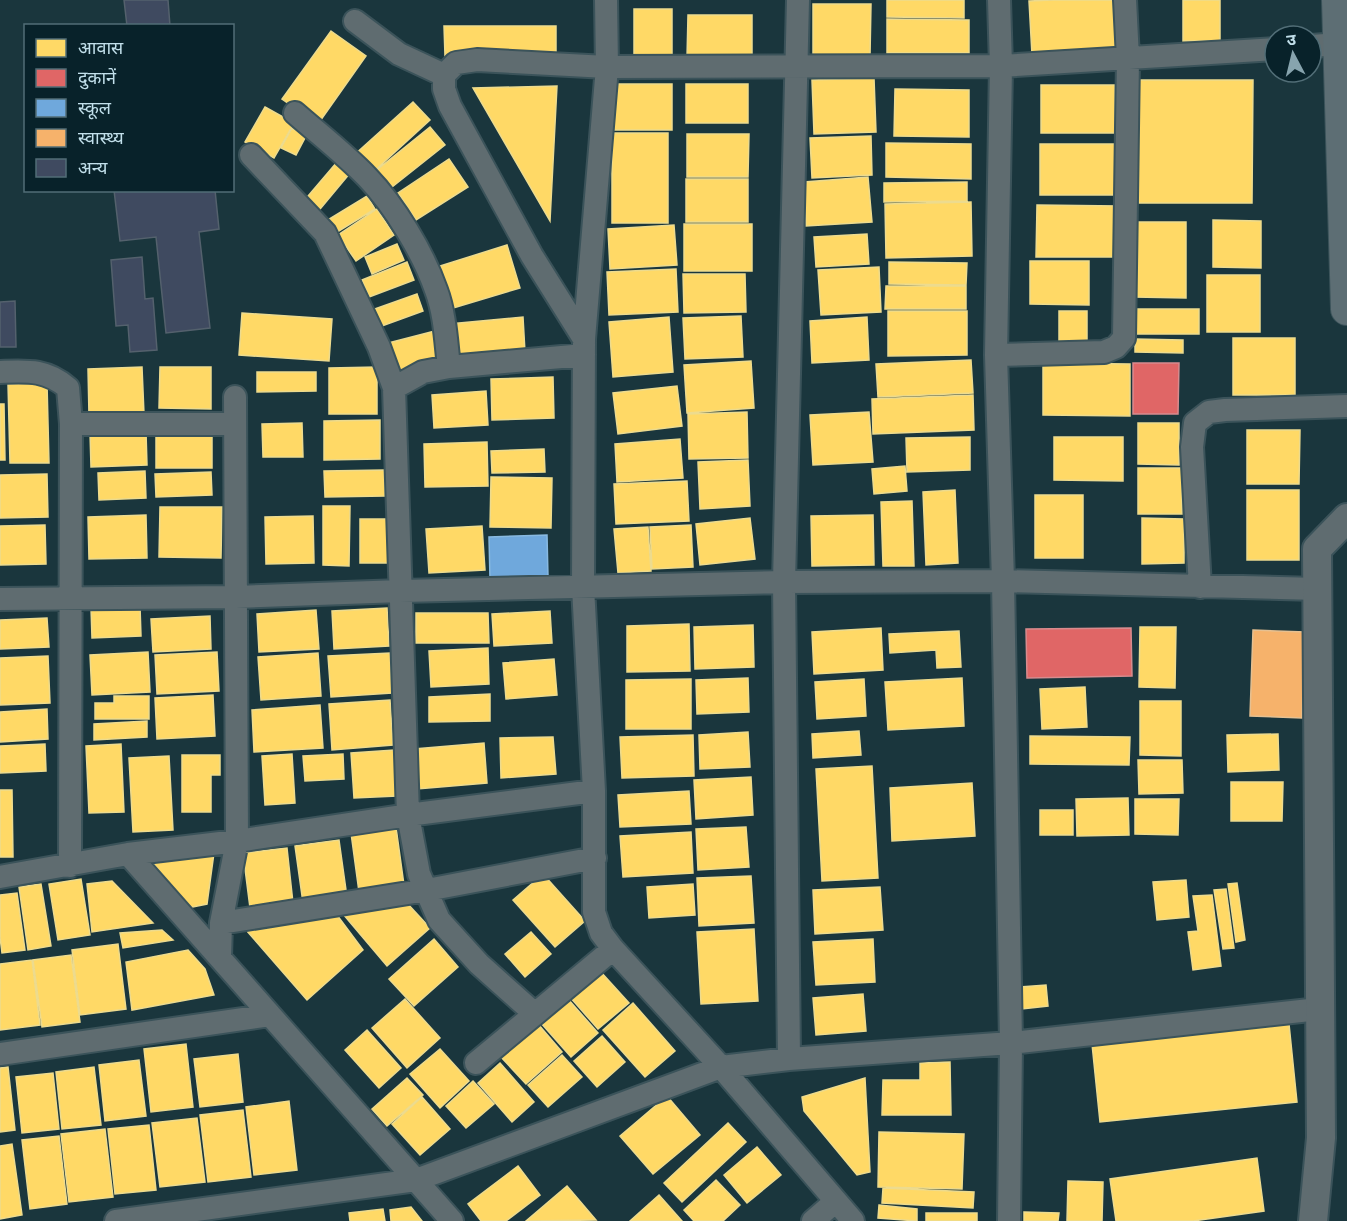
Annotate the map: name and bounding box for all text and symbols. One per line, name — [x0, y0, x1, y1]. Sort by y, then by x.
legend — [24, 24, 234, 192]
north arrow — [1263, 24, 1323, 84]
text: उ — [1285, 30, 1298, 50]
text: आवास — [78, 37, 124, 58]
text: दुकानें — [78, 67, 117, 90]
text: स्कूल — [78, 97, 112, 120]
text: स्वास्थ्य — [78, 127, 124, 148]
text: अन्य — [78, 157, 108, 178]

